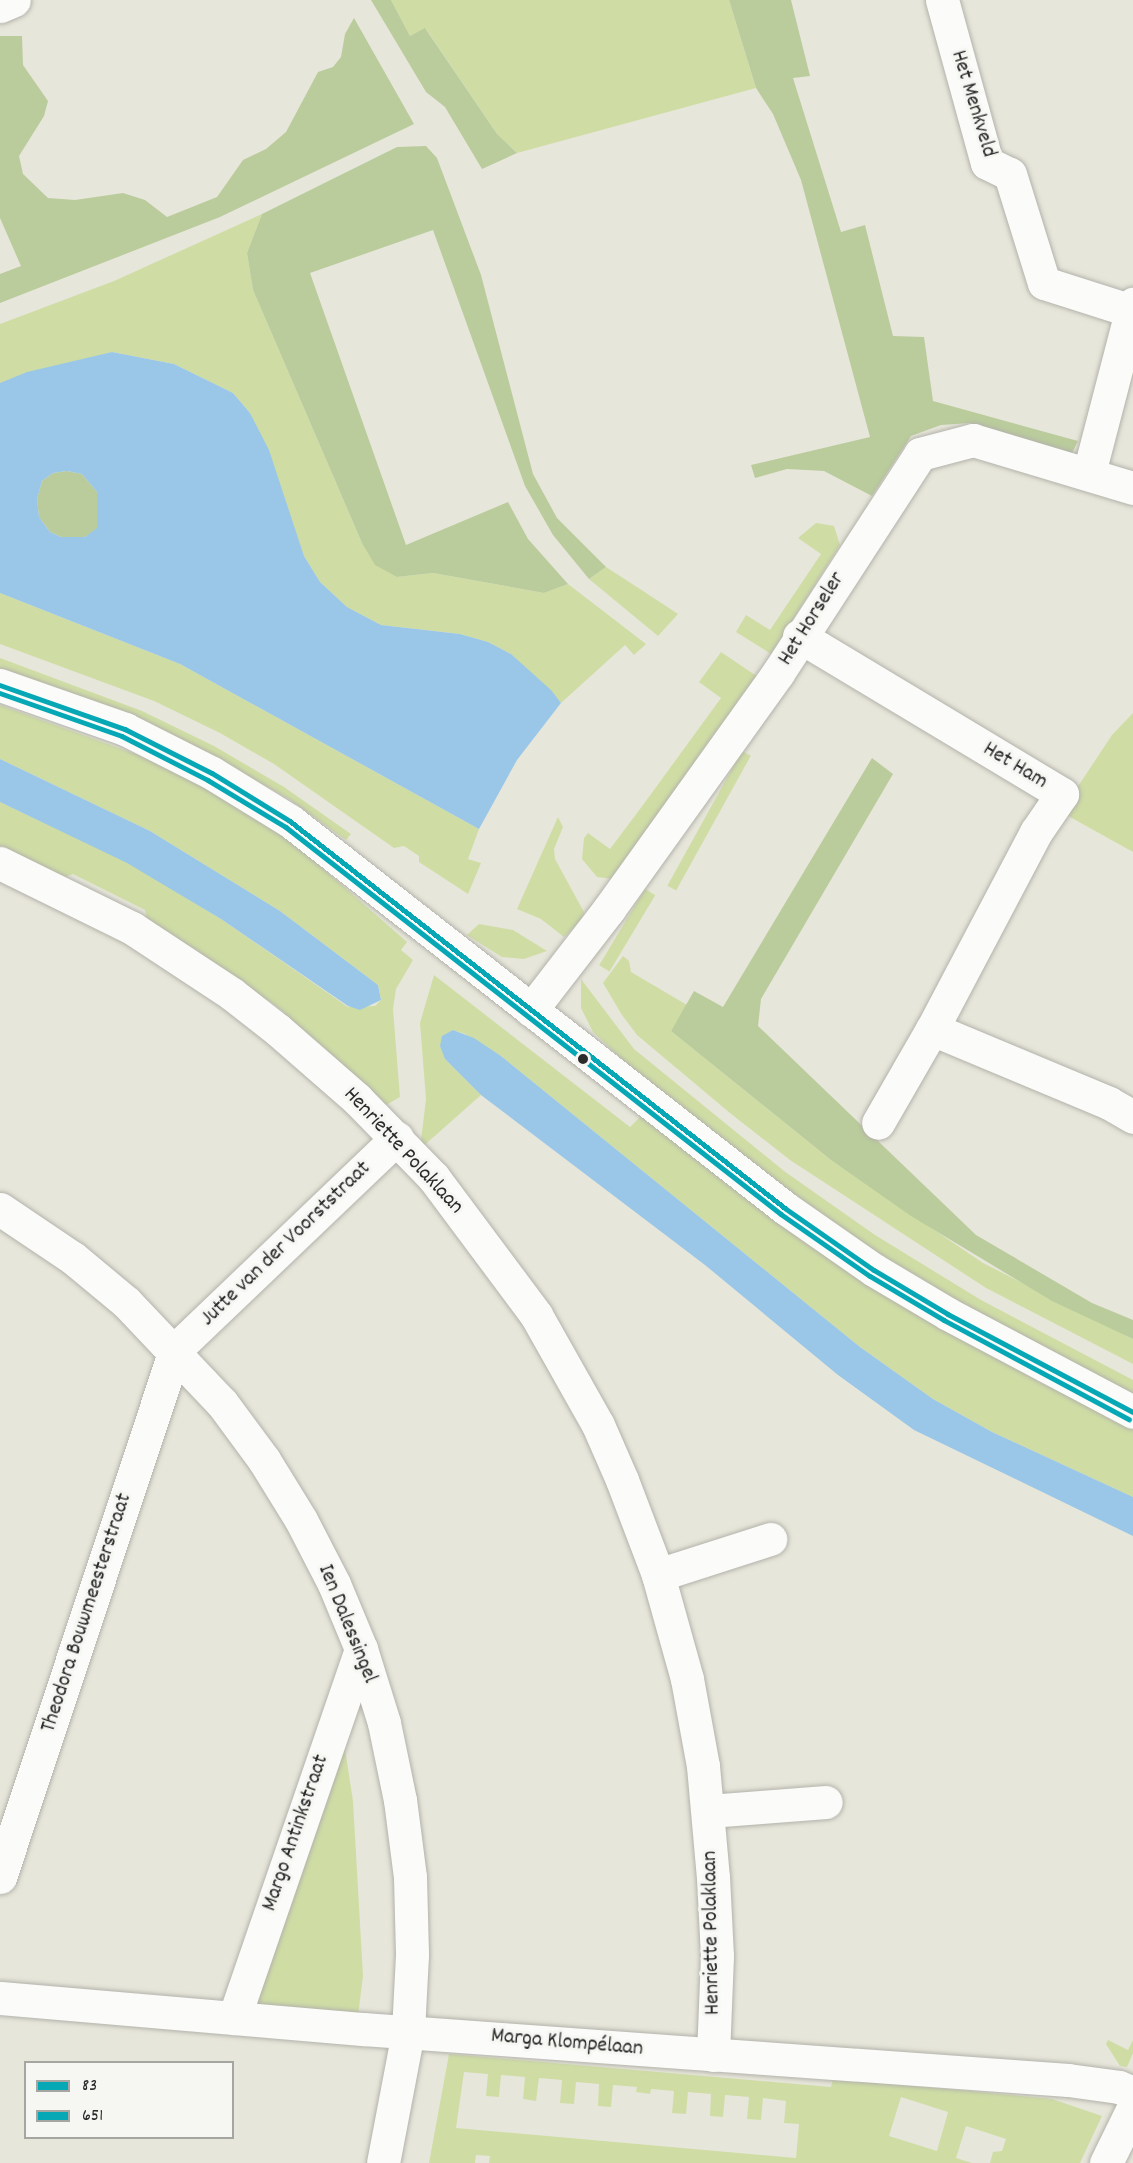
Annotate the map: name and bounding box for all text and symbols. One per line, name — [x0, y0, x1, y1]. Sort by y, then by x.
street label: Het Menkveld — [944, 47, 1002, 161]
street label: Het Horseler — [773, 567, 851, 671]
street label: Het Ham — [978, 736, 1052, 796]
unlabelled marker — [577, 1053, 589, 1065]
street label: Henriette Polaklaan — [337, 1082, 469, 1220]
street label: Jutte van der Voorststraat — [195, 1156, 377, 1332]
street label: Theodora Bouwmeesterstraat — [36, 1490, 138, 1736]
street label: Ien Dalessingel — [311, 1561, 383, 1687]
street label: Margo Antinkstraat — [257, 1751, 335, 1915]
street label: Henriette Polaklaan — [697, 1851, 727, 2015]
street label: Marga Klompélaan — [490, 2023, 644, 2063]
legend — [24, 2061, 234, 2139]
text: 83 — [82, 2074, 97, 2099]
text: 651 — [82, 2104, 103, 2129]

